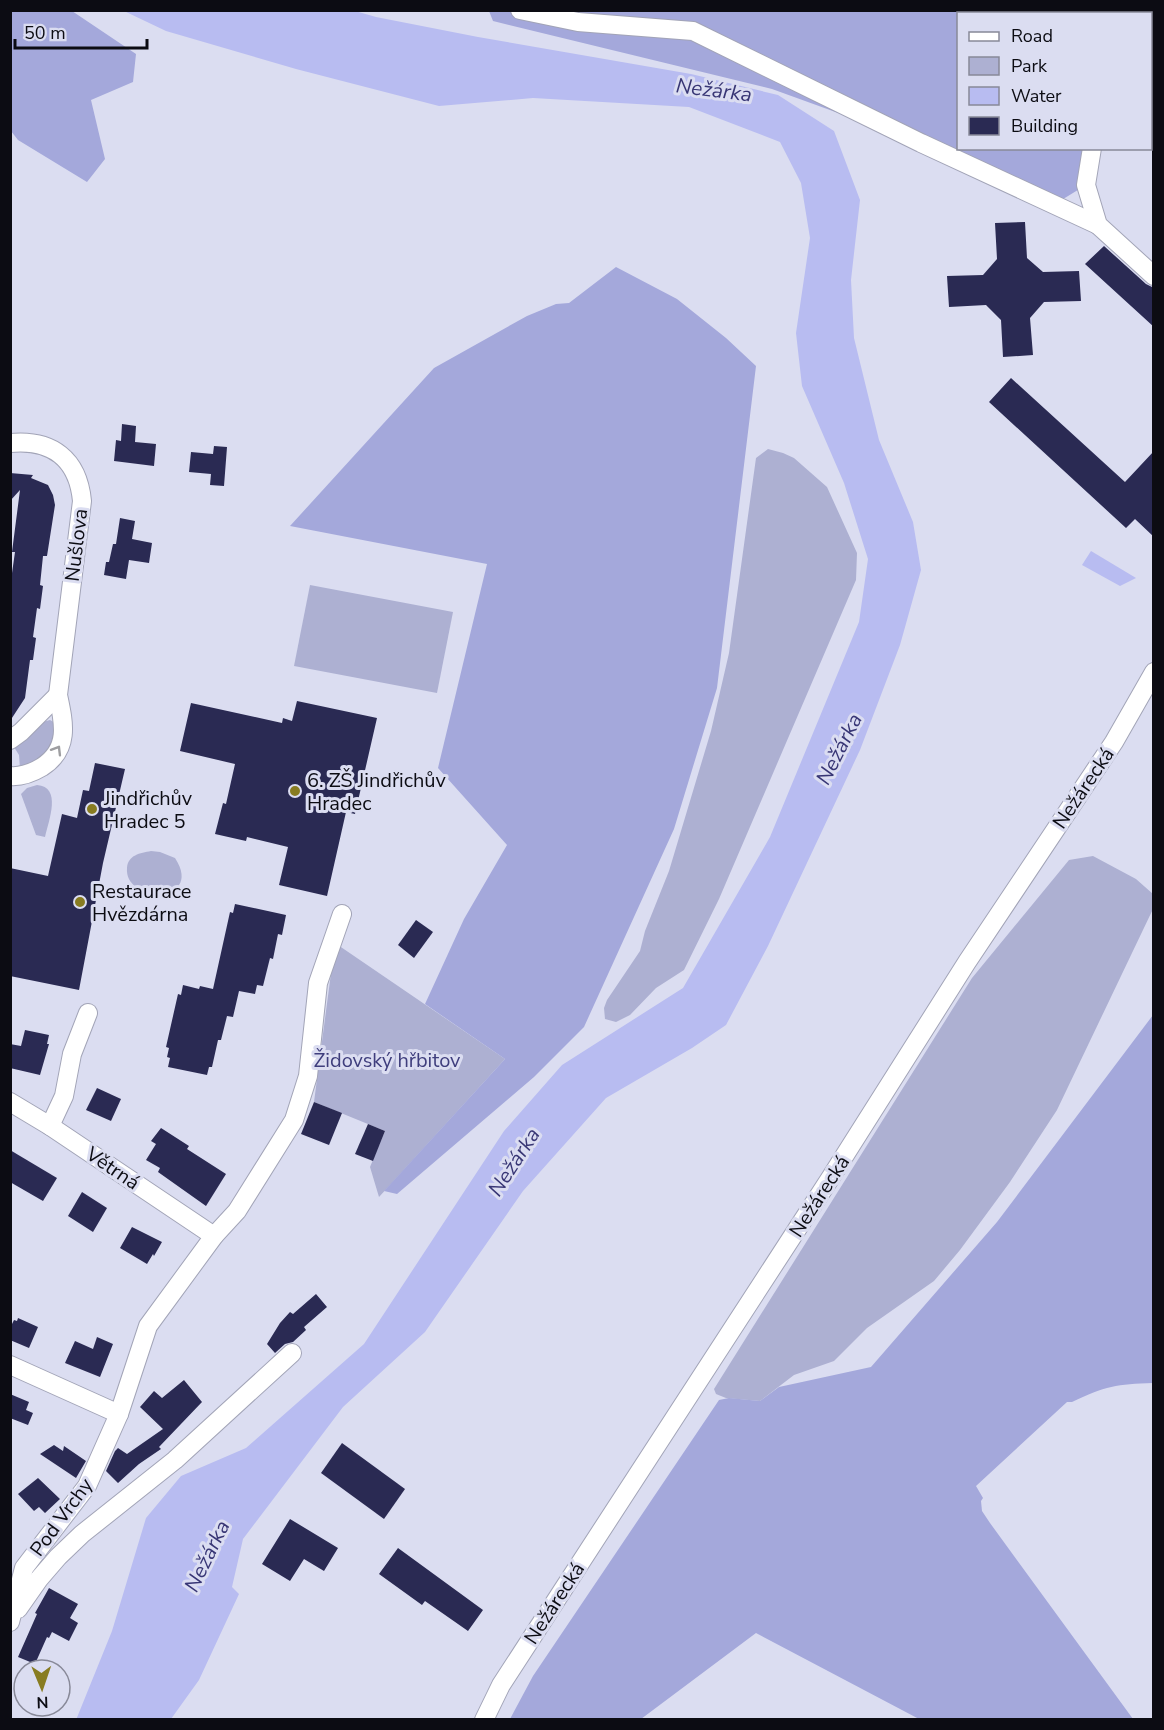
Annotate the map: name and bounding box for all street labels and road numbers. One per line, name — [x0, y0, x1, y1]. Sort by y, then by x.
street label: Nušlova — [59, 507, 94, 583]
street label: Nežárecká — [1046, 742, 1120, 834]
street label: Větrná — [80, 1140, 145, 1196]
street label: Nežárecká — [783, 1150, 856, 1242]
street label: Pod Vrchy — [24, 1472, 99, 1562]
street label: Nežárecká — [518, 1557, 591, 1649]

